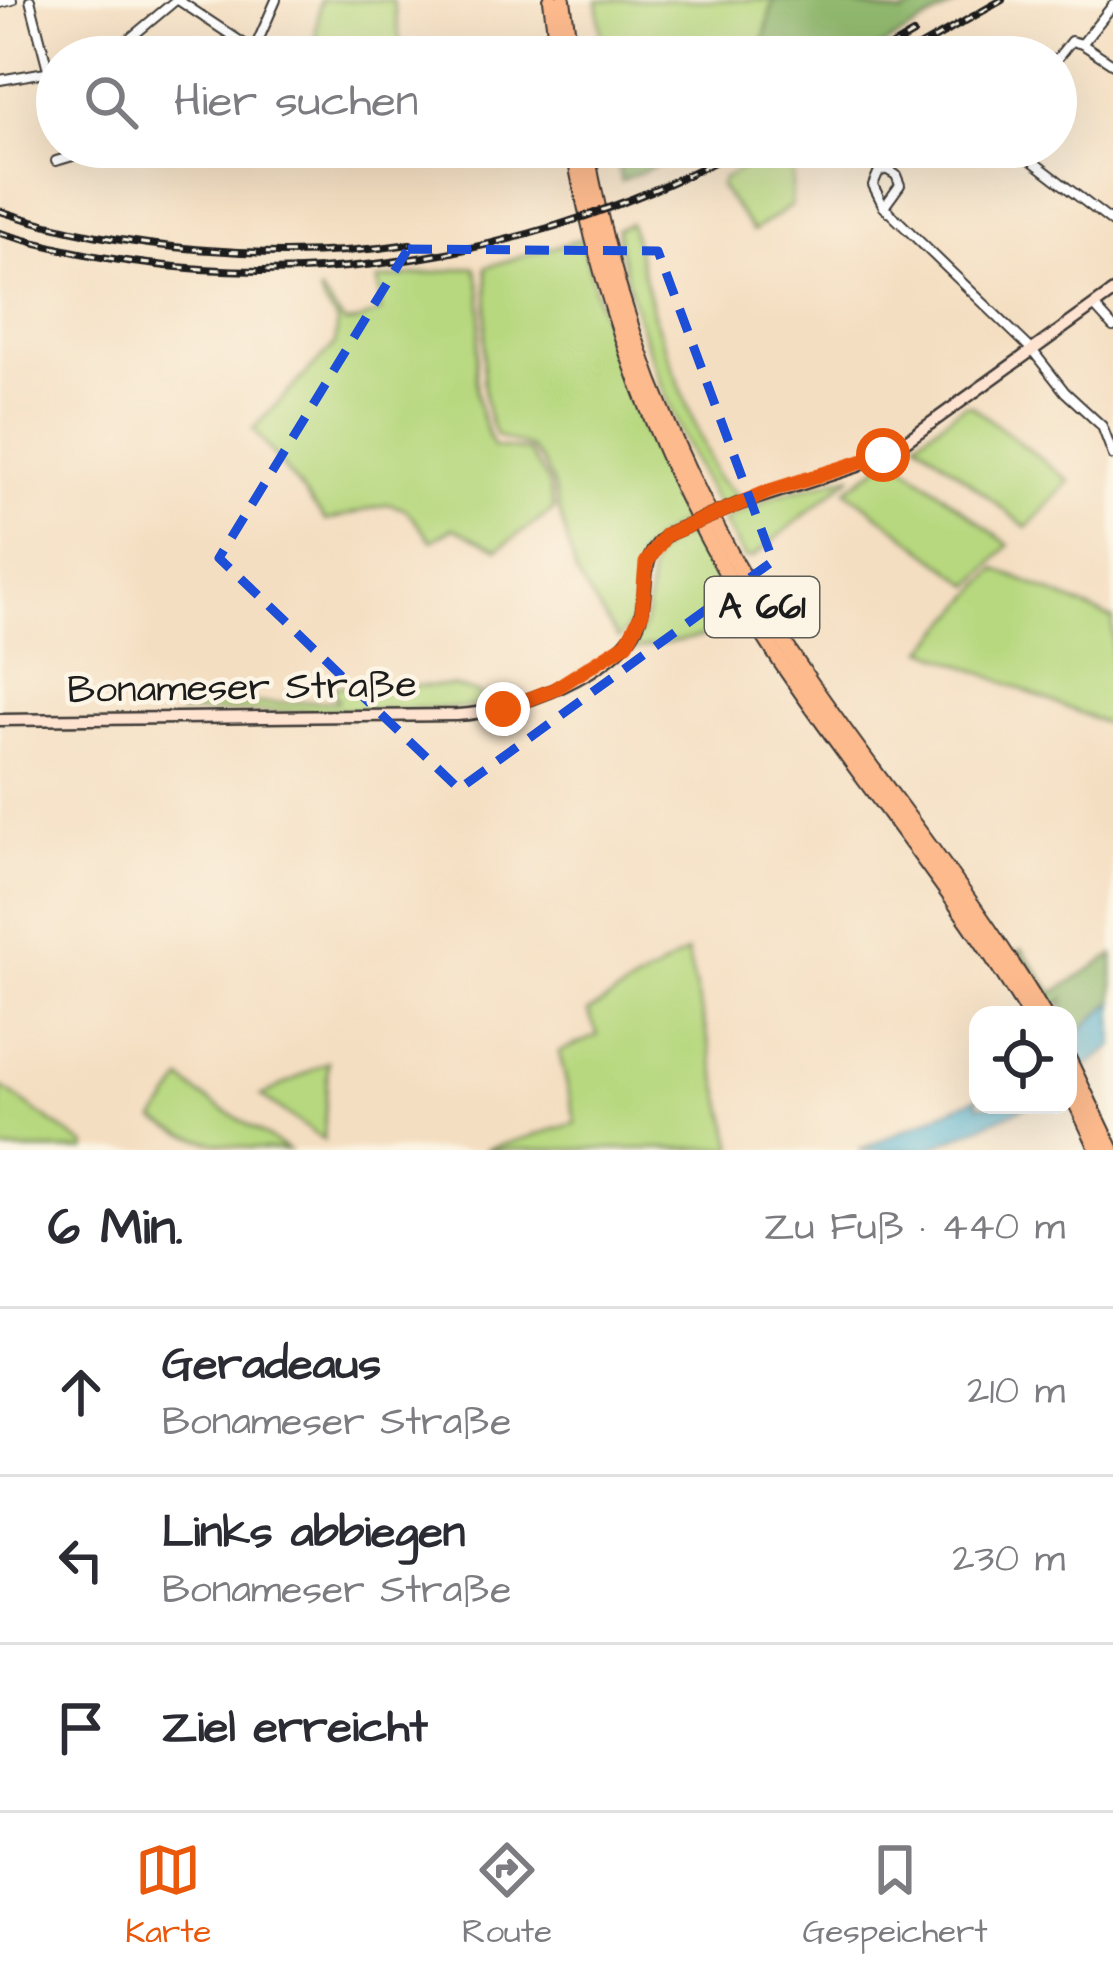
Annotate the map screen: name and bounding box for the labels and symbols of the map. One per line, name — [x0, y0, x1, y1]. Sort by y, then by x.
route start — [856, 428, 910, 482]
road number: A 661 — [705, 577, 819, 637]
street label: Bonameser Straße — [67, 658, 417, 718]
route end — [476, 682, 530, 736]

